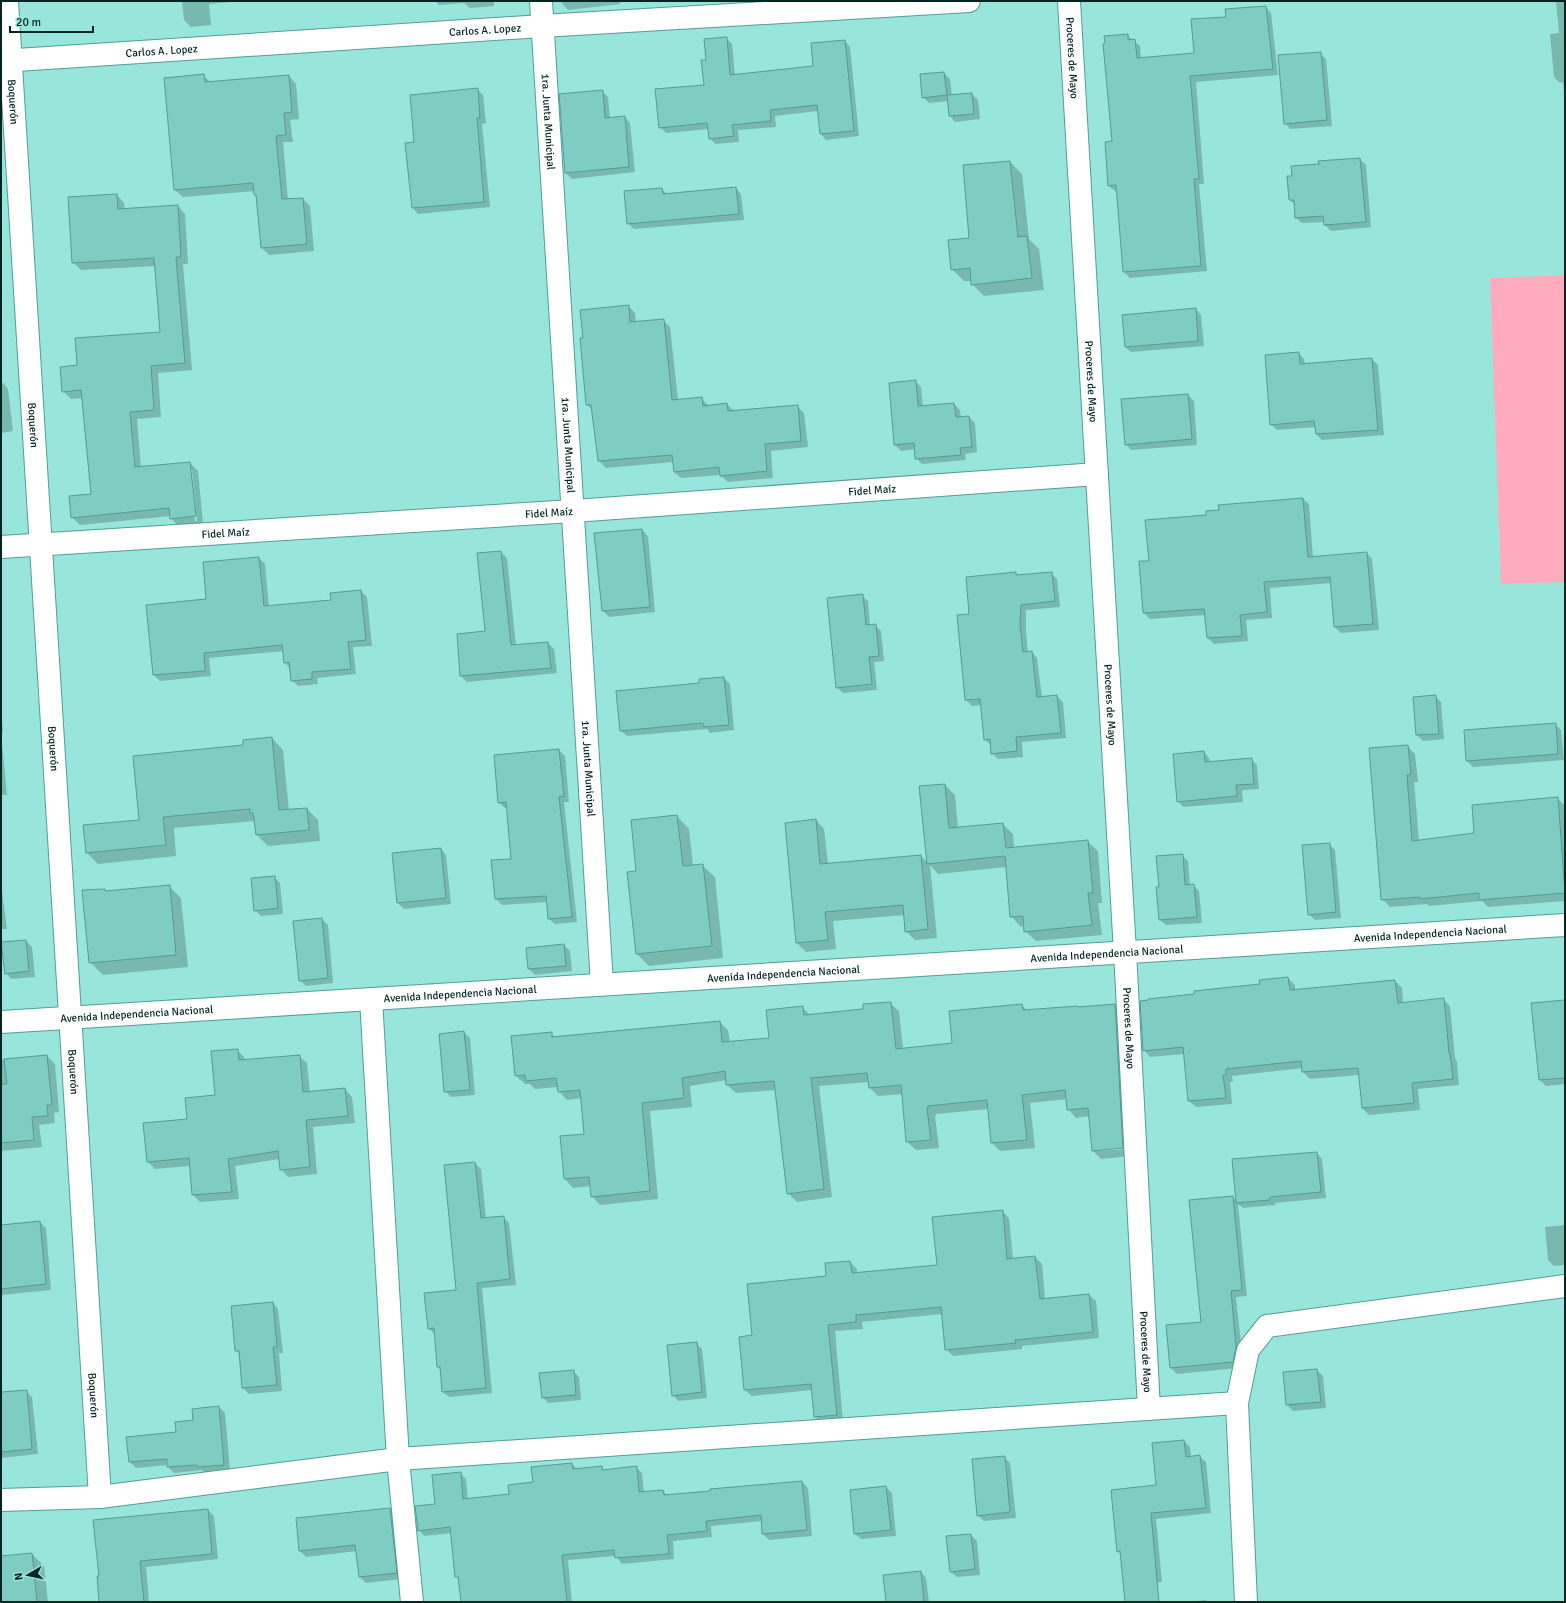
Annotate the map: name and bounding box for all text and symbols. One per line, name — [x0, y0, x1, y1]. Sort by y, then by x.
scale bar — [10, 8, 93, 34]
text: 20 m — [16, 15, 41, 30]
street label: Proceres de Mayo — [1063, 17, 1081, 99]
street label: Carlos A. Lopez — [449, 21, 522, 39]
street label: Carlos A. Lopez — [125, 42, 198, 60]
street label: 1ra. Junta Municipal — [539, 73, 557, 170]
street label: Boquerón — [5, 79, 21, 125]
street label: Proceres de Mayo — [1082, 340, 1100, 423]
street label: 1ra. Junta Municipal — [559, 397, 578, 494]
street label: Boquerón — [25, 402, 41, 448]
street label: Fidel Maíz — [848, 482, 897, 499]
street label: Fidel Maíz — [525, 505, 573, 521]
street label: Fidel Maíz — [201, 525, 250, 541]
street label: Proceres de Mayo — [1101, 664, 1119, 746]
street label: 1ra. Junta Municipal — [579, 720, 598, 817]
street label: Boquerón — [45, 726, 61, 772]
street label: Avenida Independencia Nacional — [1353, 923, 1507, 945]
street label: Avenida Independencia Nacional — [1030, 943, 1184, 965]
street label: Avenida Independencia Nacional — [707, 963, 860, 985]
street label: Avenida Independencia Nacional — [383, 983, 537, 1005]
street label: Proceres de Mayo — [1120, 987, 1137, 1070]
street label: Avenida Independencia Nacional — [60, 1003, 214, 1025]
street label: Boquerón — [65, 1049, 81, 1095]
street label: Proceres de Mayo — [1137, 1311, 1154, 1393]
street label: Boquerón — [85, 1372, 101, 1418]
north arrow — [8, 1555, 48, 1595]
text: N — [12, 1572, 26, 1581]

